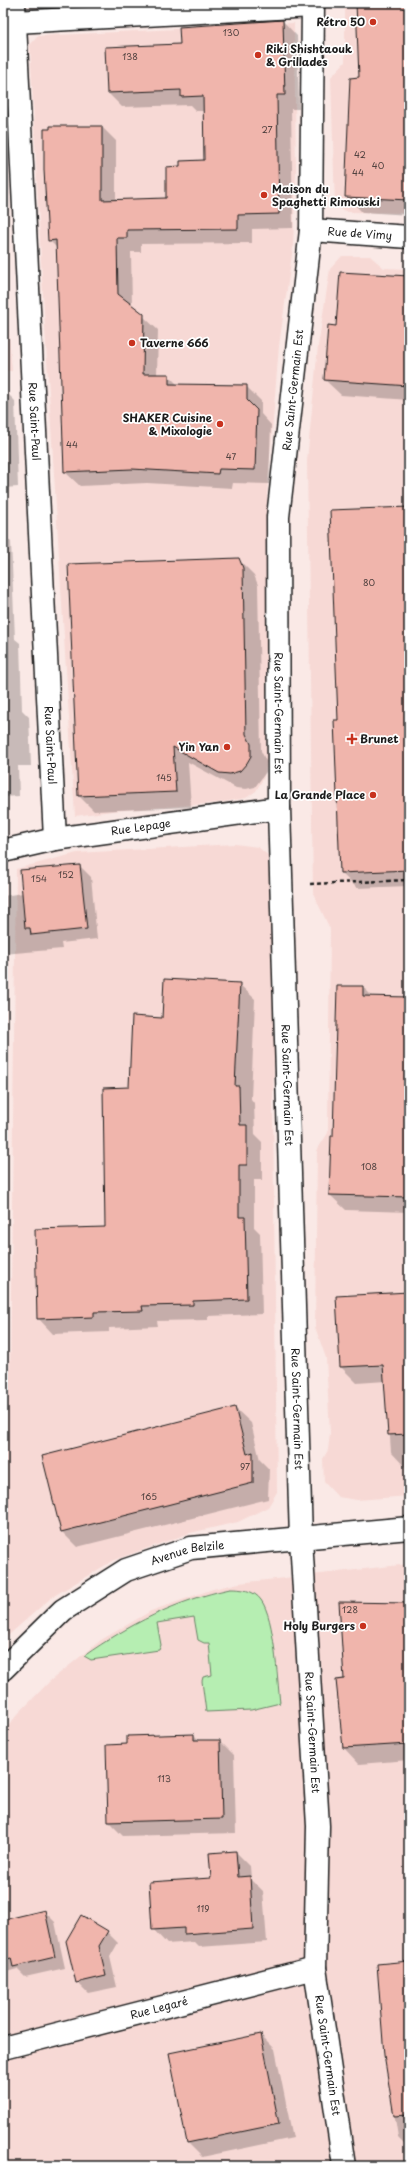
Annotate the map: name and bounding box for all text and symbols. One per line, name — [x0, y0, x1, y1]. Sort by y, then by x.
place label: Rétro 50 — [317, 13, 365, 30]
marker: Rétro 50 — [368, 17, 378, 27]
house number: 130 — [223, 25, 240, 39]
place label: Riki Shishtaouk & Grillades — [266, 40, 353, 70]
house number: 138 — [122, 49, 138, 63]
marker: Riki Shishtaouk & Grillades — [253, 50, 263, 60]
house number: 27 — [261, 122, 273, 136]
house number: 42 — [354, 147, 366, 161]
house number: 40 — [372, 158, 385, 172]
house number: 44 — [352, 165, 364, 179]
place label: Maison du Spaghetti Rimouski — [272, 180, 380, 210]
marker: Maison du Spaghetti Rimouski — [259, 190, 269, 200]
street label: Rue de Vimy — [327, 222, 393, 244]
street label: Rue Saint-Germain Est — [278, 328, 307, 451]
place label: Taverne 666 — [140, 334, 209, 351]
marker: Taverne 666 — [127, 338, 137, 348]
street label: Rue Saint-Paul — [25, 382, 45, 461]
place label: SHAKER Cuisine & Mixologie — [123, 409, 213, 439]
marker: SHAKER Cuisine & Mixologie — [215, 419, 225, 429]
house number: 44 — [66, 437, 78, 451]
house number: 47 — [226, 449, 236, 463]
house number: 80 — [363, 575, 376, 589]
street label: Rue Saint-Germain Est — [270, 652, 288, 774]
street label: Rue Saint-Paul — [40, 706, 61, 785]
place label: Brunet — [360, 730, 399, 747]
marker: Brunet — [347, 734, 357, 744]
place label: Yin Yan — [179, 738, 219, 755]
marker: Yin Yan — [222, 742, 232, 752]
house number: 145 — [156, 770, 172, 784]
place label: La Grande Place — [275, 786, 365, 803]
marker: La Grande Place — [368, 790, 378, 800]
street label: Rue Lepage — [110, 814, 172, 839]
house number: 152 — [58, 867, 74, 881]
house number: 154 — [31, 871, 47, 885]
street label: Rue Saint-Germain Est — [278, 1024, 298, 1146]
house number: 108 — [361, 1159, 377, 1173]
street label: Rue Saint-Germain Est — [287, 1348, 308, 1470]
house number: 97 — [240, 1459, 250, 1473]
house number: 165 — [141, 1489, 157, 1503]
street label: Avenue Belzile — [148, 1536, 225, 1569]
house number: 128 — [342, 1602, 358, 1616]
place label: Holy Burgers — [283, 1617, 355, 1634]
marker: Holy Burgers — [358, 1621, 368, 1631]
street label: Rue Saint-Germain Est — [301, 1671, 325, 1794]
house number: 113 — [157, 1771, 171, 1785]
house number: 119 — [197, 1901, 209, 1915]
street label: Rue Legaré — [128, 1992, 190, 2023]
street label: Rue Saint-Germain Est — [311, 1994, 346, 2117]

